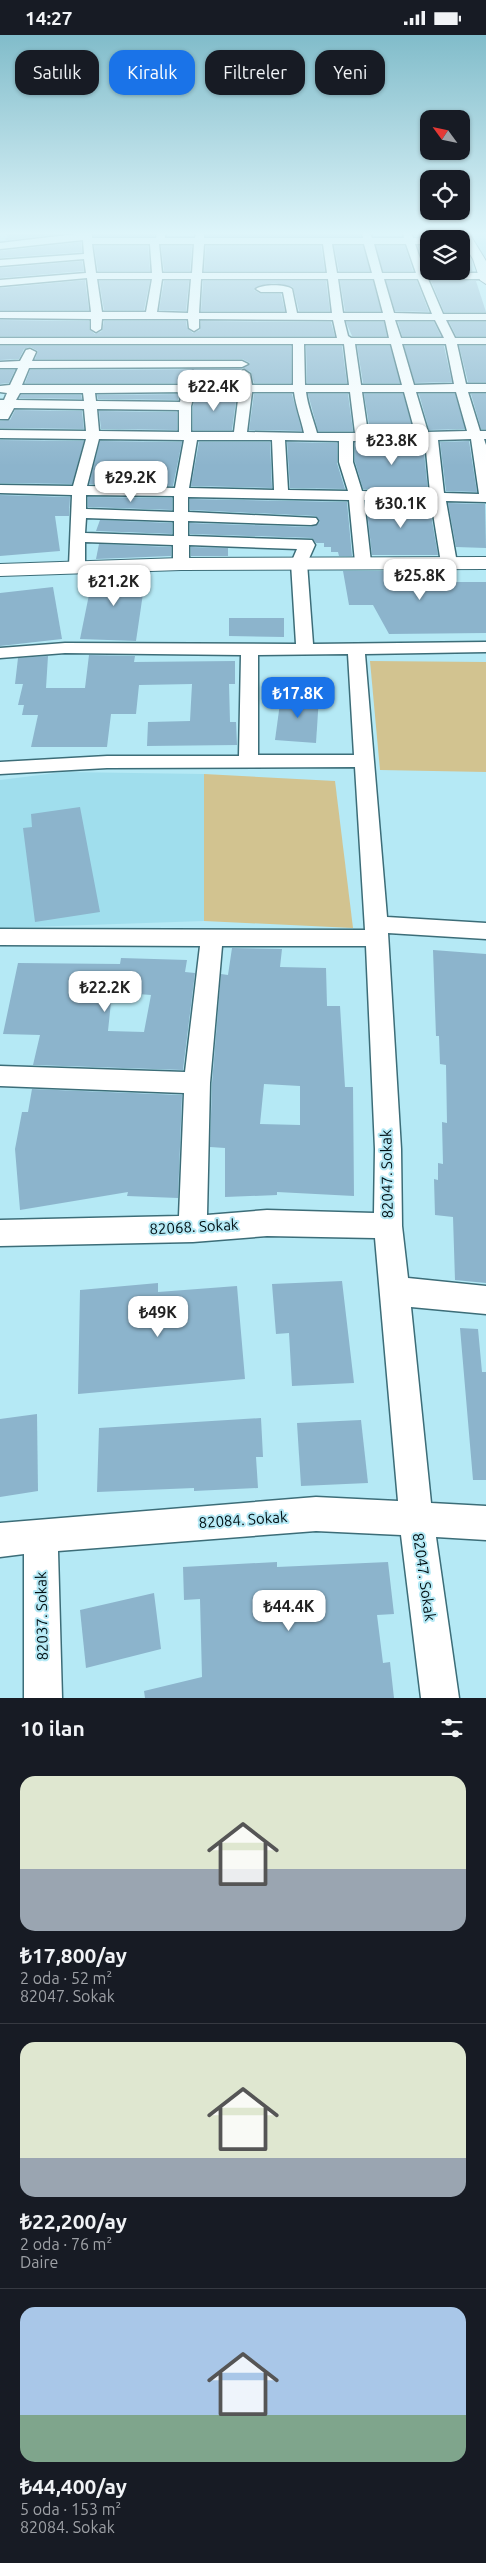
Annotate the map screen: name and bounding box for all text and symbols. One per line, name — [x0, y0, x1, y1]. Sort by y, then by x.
text: 14:27 — [25, 7, 73, 29]
chip: Satılık — [15, 50, 99, 95]
chip: Kiralık — [109, 50, 195, 95]
chip: Filtreler — [205, 50, 305, 95]
chip: Yeni — [315, 50, 385, 95]
north arrow — [420, 110, 470, 160]
map controls — [420, 110, 470, 280]
button: locate — [420, 170, 470, 220]
button: layers — [420, 230, 470, 280]
pin: ₺22.4K — [173, 369, 255, 412]
text: ₺22.4K — [189, 377, 239, 395]
pin: ₺23.8K — [351, 423, 433, 466]
text: ₺23.8K — [367, 431, 417, 449]
pin: ₺29.2K — [90, 461, 172, 503]
text: ₺29.2K — [106, 468, 156, 486]
pin: ₺30.1K — [360, 487, 442, 529]
text: ₺30.1K — [376, 494, 426, 512]
pin: ₺25.8K — [379, 559, 461, 601]
pin: ₺21.2K — [73, 565, 155, 607]
text: ₺25.8K — [395, 566, 445, 584]
text: ₺21.2K — [89, 572, 139, 590]
pin: ₺17.8K — [257, 677, 339, 719]
text: ₺17.8K — [273, 684, 323, 702]
pin: ₺22.2K — [64, 971, 146, 1013]
text: ₺22.2K — [80, 978, 130, 996]
street label: 82047. Sokak — [377, 1129, 396, 1219]
street label: 82068. Sokak — [149, 1216, 239, 1237]
pin: ₺49K — [128, 1295, 188, 1338]
text: ₺49K — [139, 1303, 177, 1321]
street label: 82084. Sokak — [198, 1508, 288, 1531]
street label: 82047. Sokak — [410, 1532, 439, 1623]
street label: 82037. Sokak — [32, 1571, 51, 1661]
pin: ₺44.4K — [248, 1589, 330, 1632]
text: ₺44.4K — [264, 1597, 314, 1615]
icon: filters — [438, 1714, 466, 1742]
text: 10 ilan — [20, 1716, 85, 1740]
icon: home — [198, 1809, 288, 1899]
text: ₺17,800/ay — [20, 1943, 127, 1967]
text: 2 oda · 52 m² — [20, 1969, 112, 1987]
text: 82047. Sokak — [20, 1987, 115, 2005]
icon: home — [198, 2074, 288, 2164]
text: ₺22,200/ay — [20, 2209, 127, 2233]
text: 2 oda · 76 m² — [20, 2235, 112, 2253]
text: Daire — [20, 2253, 58, 2271]
icon: home — [198, 2339, 288, 2429]
text: ₺44,400/ay — [20, 2474, 127, 2498]
text: 5 oda · 153 m² — [20, 2500, 121, 2518]
text: 82084. Sokak — [20, 2518, 115, 2536]

